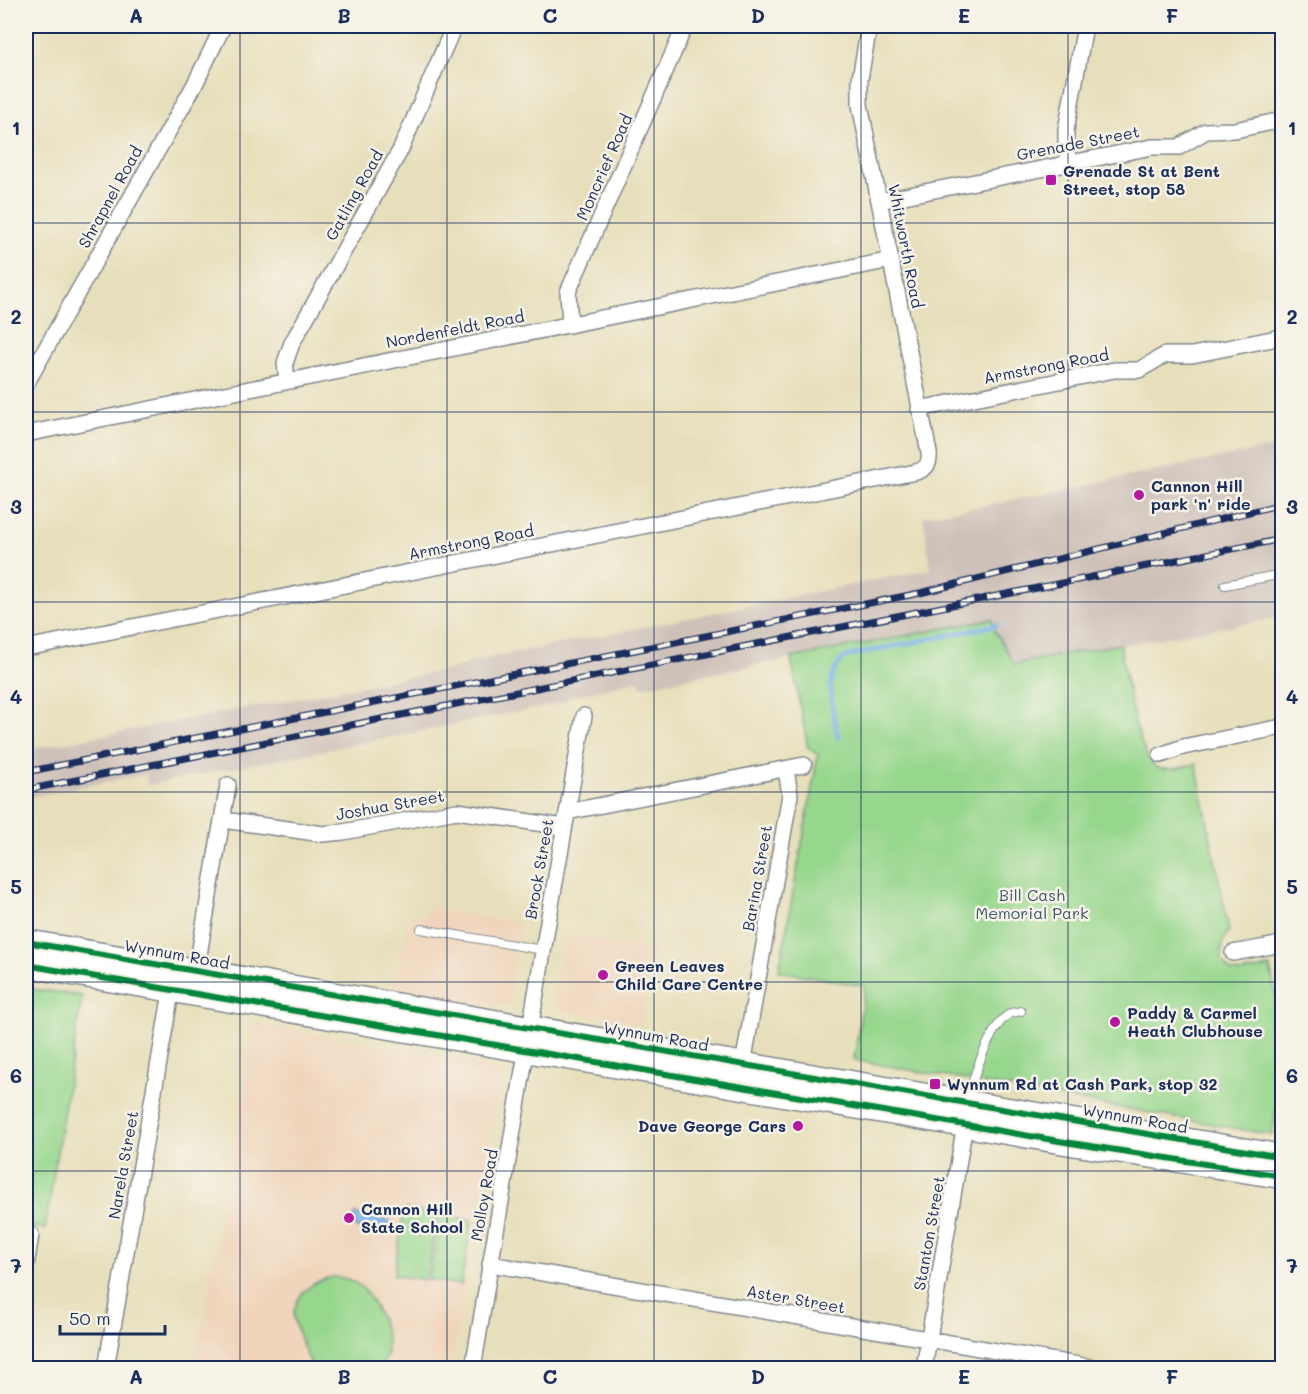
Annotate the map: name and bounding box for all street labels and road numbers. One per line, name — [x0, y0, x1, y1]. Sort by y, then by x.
street label: Moncrief Road — [571, 110, 636, 223]
street label: Grenade Street — [1015, 120, 1141, 165]
street label: Shrapnel Road — [73, 142, 146, 252]
street label: Gatling Road — [320, 146, 387, 244]
street label: Whitworth Road — [884, 182, 929, 310]
street label: Nordenfeldt Road — [384, 305, 526, 352]
street label: Armstrong Road — [981, 343, 1110, 388]
street label: Armstrong Road — [406, 519, 535, 564]
street label: Joshua Street — [334, 785, 446, 824]
street label: Brock Street — [519, 817, 558, 921]
street label: Barina Street — [737, 823, 776, 933]
street label: Wynnum Road — [123, 934, 231, 973]
street label: Wynnum Road — [602, 1016, 710, 1055]
street label: Wynnum Road — [1081, 1098, 1189, 1137]
street label: Narela Street — [103, 1109, 142, 1221]
street label: Molloy Road — [465, 1147, 502, 1243]
street label: Stanton Street — [908, 1174, 949, 1292]
street label: Aster Street — [745, 1279, 847, 1318]

